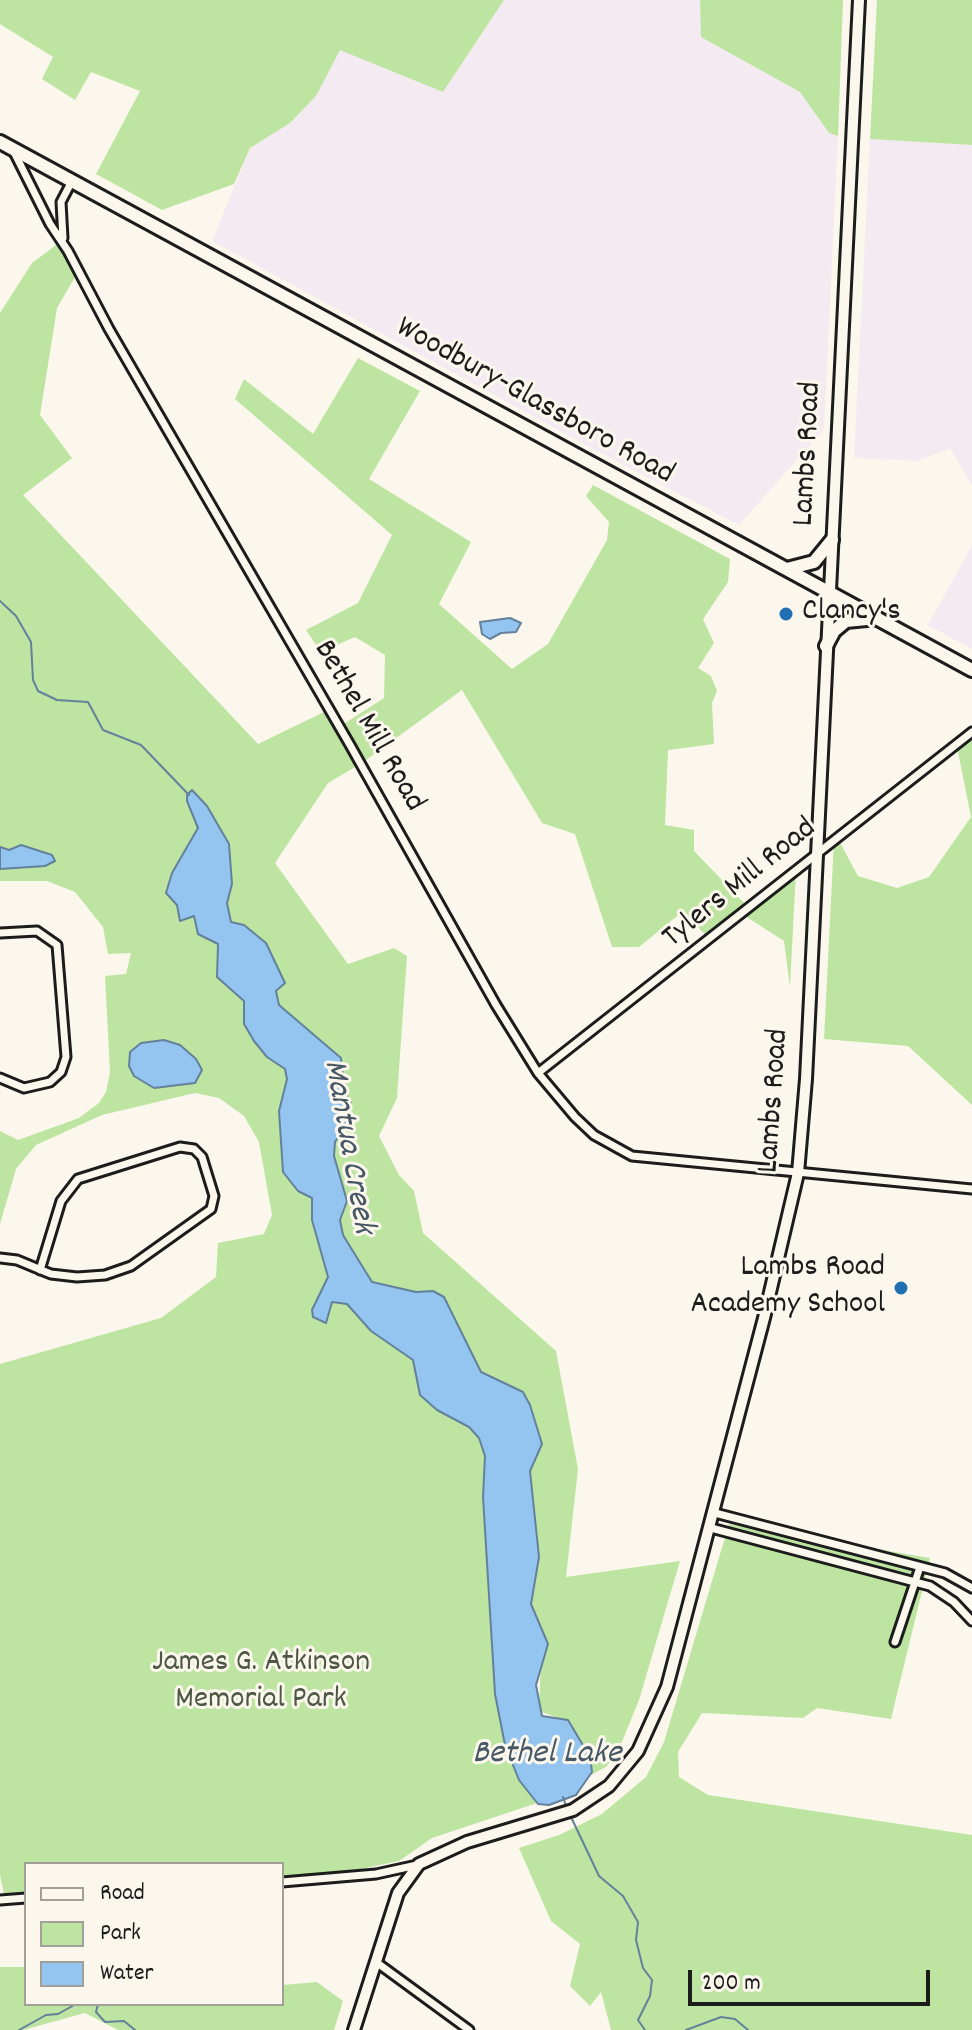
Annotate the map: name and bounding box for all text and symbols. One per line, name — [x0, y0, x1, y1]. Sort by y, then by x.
street label: Woodbury-Glassboro Road — [388, 310, 680, 496]
street label: Lambs Road — [787, 381, 833, 527]
place label: Clancy's — [802, 595, 901, 633]
marker: Clancy's — [777, 605, 795, 623]
street label: Bethel Mill Road — [302, 634, 432, 820]
street label: Tylers Mill Road — [656, 811, 826, 959]
street label: Lambs Road — [752, 1028, 800, 1174]
water label: Mantua Creek — [311, 1057, 381, 1237]
place label: Lambs Road Academy School — [691, 1251, 885, 1326]
marker: Lambs Road Academy School — [892, 1279, 910, 1297]
park label: James G. Atkinson Memorial Park — [152, 1646, 370, 1721]
water label: Bethel Lake — [473, 1736, 621, 1776]
legend — [24, 1862, 284, 2006]
text: Road — [100, 1877, 145, 1911]
text: Park — [100, 1917, 141, 1951]
scale bar — [692, 1954, 934, 2004]
text: Water — [100, 1957, 153, 1991]
text: 200 m — [702, 1967, 761, 2001]

